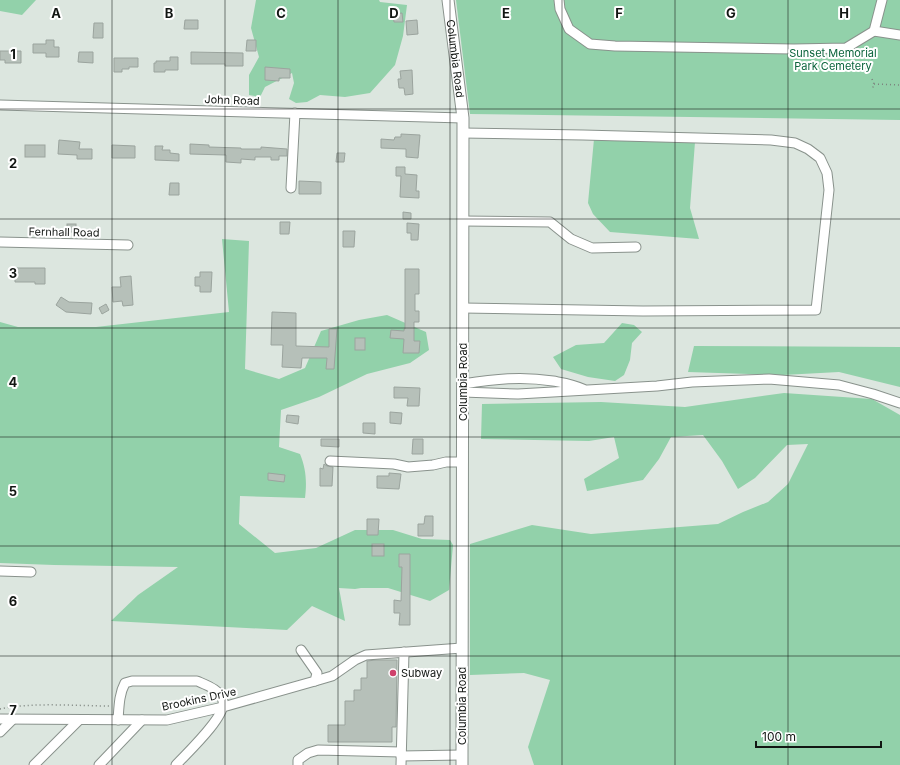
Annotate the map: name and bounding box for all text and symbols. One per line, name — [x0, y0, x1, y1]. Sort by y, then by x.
text: A — [51, 5, 61, 21]
text: B — [165, 5, 174, 21]
text: C — [276, 5, 286, 21]
text: D — [389, 5, 399, 21]
text: E — [502, 5, 510, 21]
text: F — [615, 5, 623, 21]
text: G — [726, 5, 736, 21]
text: H — [839, 5, 849, 21]
street label: Columbia Road — [444, 19, 467, 98]
text: 1 — [10, 46, 16, 62]
park label: Sunset Memorial Park Cemetery — [789, 46, 877, 73]
street label: John Road — [204, 92, 260, 108]
text: 2 — [9, 155, 17, 171]
street label: Fernhall Road — [28, 224, 100, 240]
text: 3 — [9, 265, 17, 281]
street label: Columbia Road — [456, 343, 470, 421]
text: 4 — [9, 374, 18, 390]
text: 5 — [9, 483, 17, 499]
text: 6 — [9, 593, 17, 609]
place label: Subway — [401, 666, 442, 680]
street label: Columbia Road — [455, 667, 469, 745]
marker: Subway — [388, 668, 398, 678]
street label: Brookins Drive — [160, 684, 238, 714]
text: 7 — [9, 702, 17, 718]
scale bar — [756, 723, 881, 749]
text: 100 m — [762, 729, 796, 744]

